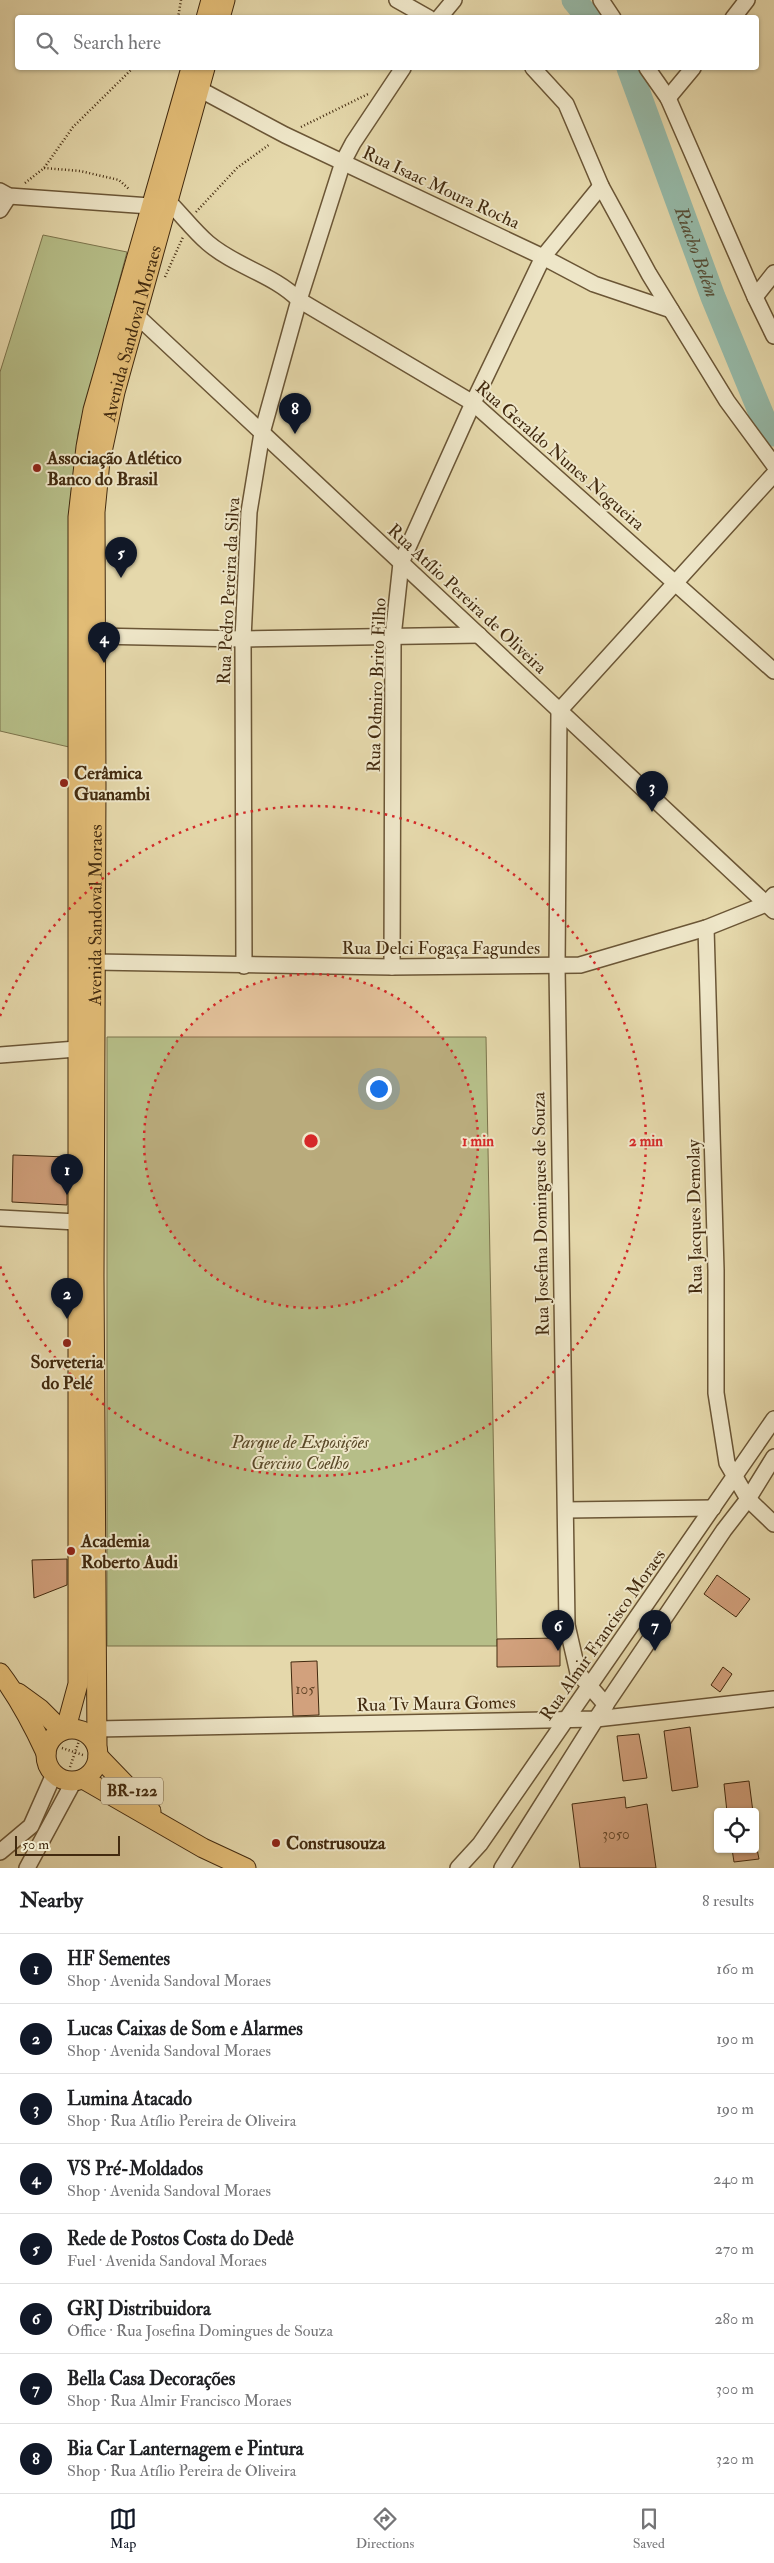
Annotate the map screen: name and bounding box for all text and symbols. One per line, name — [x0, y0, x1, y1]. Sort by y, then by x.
search box — [15, 15, 759, 70]
icon: search — [33, 29, 61, 57]
text: Search here — [73, 31, 161, 55]
street label: Rua Isaac Moura Rocha — [359, 141, 524, 235]
water label: Riacho Belém — [669, 202, 724, 301]
street label: Avenida Sandoval Moraes — [97, 243, 167, 424]
street label: Rua Geraldo Nunes Nogueira — [471, 376, 650, 536]
pin: 8 — [279, 393, 311, 434]
place label: Associação Atlético Banco do Brasil — [46, 447, 182, 491]
marker: Associação Atlético Banco do Brasil — [31, 462, 43, 474]
street label: Rua Pedro Pereira da Silva — [213, 496, 245, 685]
street label: Rua Atílio Pereira de Oliveira — [383, 519, 552, 679]
pin: 5 — [105, 537, 137, 578]
street label: Rua Odmiro Brito Filho — [362, 597, 392, 773]
pin: 4 — [88, 622, 120, 663]
place label: Cerâmica Guanambi — [74, 762, 150, 806]
pin: 3 — [636, 771, 668, 812]
marker: Cerâmica Guanambi — [58, 777, 70, 789]
street label: Avenida Sandoval Moraes — [84, 824, 107, 1007]
street label: Rua Delci Fogaça Fagundes — [342, 937, 540, 960]
your location — [366, 1076, 392, 1102]
street label: Rua Josefina Domingues de Souza — [527, 1091, 555, 1336]
centre of rings — [302, 1132, 320, 1150]
text: 1 min — [462, 1132, 494, 1151]
text: 2 min — [629, 1132, 663, 1151]
street label: Rua Jacques Demolay — [682, 1138, 708, 1295]
pin: 1 — [51, 1154, 83, 1195]
pin: 2 — [51, 1278, 83, 1319]
marker: Sorveteria do Pelé — [61, 1337, 73, 1349]
place label: Sorveteria do Pelé — [31, 1351, 104, 1395]
park label: Parque de Exposições Gercino Coelho — [230, 1431, 370, 1475]
place label: Academia Roberto Audi — [80, 1530, 178, 1574]
marker: Academia Roberto Audi — [65, 1545, 77, 1557]
street label: Rua Almir Francisco Moraes — [535, 1545, 671, 1725]
pin: 6 — [542, 1610, 574, 1651]
pin: 7 — [639, 1610, 671, 1651]
house number: 105 — [295, 1680, 315, 1699]
street label: Rua Tv Maura Gomes — [356, 1691, 516, 1717]
road number: BR-122 — [101, 1778, 163, 1804]
map controls — [714, 1808, 759, 1853]
button: locate — [714, 1808, 759, 1853]
house number: 3050 — [602, 1825, 630, 1844]
place label: Construsouza — [286, 1832, 386, 1855]
scale bar — [15, 1833, 120, 1856]
text: 50 m — [22, 1836, 49, 1853]
marker: Construsouza — [270, 1837, 282, 1849]
text: Nearby — [20, 1887, 83, 1914]
text: 8 results — [702, 1891, 754, 1911]
text: HF Sementes — [67, 1947, 170, 1971]
text: 1 — [33, 1959, 39, 1979]
text: 160 m — [716, 1959, 754, 1979]
text: Shop · Avenida Sandoval Moraes — [67, 1971, 271, 1991]
text: Lucas Caixas de Som e Alarmes — [67, 2017, 303, 2041]
text: 2 — [32, 2029, 40, 2049]
text: 190 m — [716, 2029, 754, 2049]
text: Shop · Avenida Sandoval Moraes — [67, 2041, 271, 2061]
text: Lumina Atacado — [67, 2087, 192, 2111]
text: 3 — [33, 2099, 39, 2119]
text: 190 m — [716, 2099, 754, 2119]
text: Shop · Rua Atílio Pereira de Oliveira — [67, 2111, 296, 2131]
text: VS Pré-Moldados — [67, 2157, 203, 2181]
text: 4 — [32, 2169, 40, 2189]
text: 240 m — [713, 2169, 754, 2189]
text: Shop · Avenida Sandoval Moraes — [67, 2181, 271, 2201]
text: Rede de Postos Costa do Dedê — [67, 2227, 294, 2251]
text: 5 — [32, 2239, 40, 2259]
text: 270 m — [715, 2239, 754, 2259]
text: Fuel · Avenida Sandoval Moraes — [67, 2251, 267, 2271]
text: GRJ Distribuidora — [67, 2297, 211, 2321]
text: 6 — [32, 2309, 40, 2329]
text: 280 m — [714, 2309, 754, 2329]
text: Office · Rua Josefina Domingues de Souza — [67, 2321, 333, 2341]
text: Bella Casa Decorações — [67, 2367, 235, 2391]
text: 7 — [32, 2379, 40, 2399]
text: 300 m — [716, 2379, 754, 2399]
text: Shop · Rua Almir Francisco Moraes — [67, 2391, 291, 2411]
text: Bia Car Lanternagem e Pintura — [67, 2437, 304, 2461]
text: 8 — [32, 2449, 40, 2469]
text: 320 m — [716, 2449, 754, 2469]
text: Shop · Rua Atílio Pereira de Oliveira — [67, 2461, 296, 2481]
tab: Map — [109, 2505, 137, 2552]
tab: Directions — [356, 2505, 414, 2552]
tab: Saved — [633, 2505, 665, 2552]

